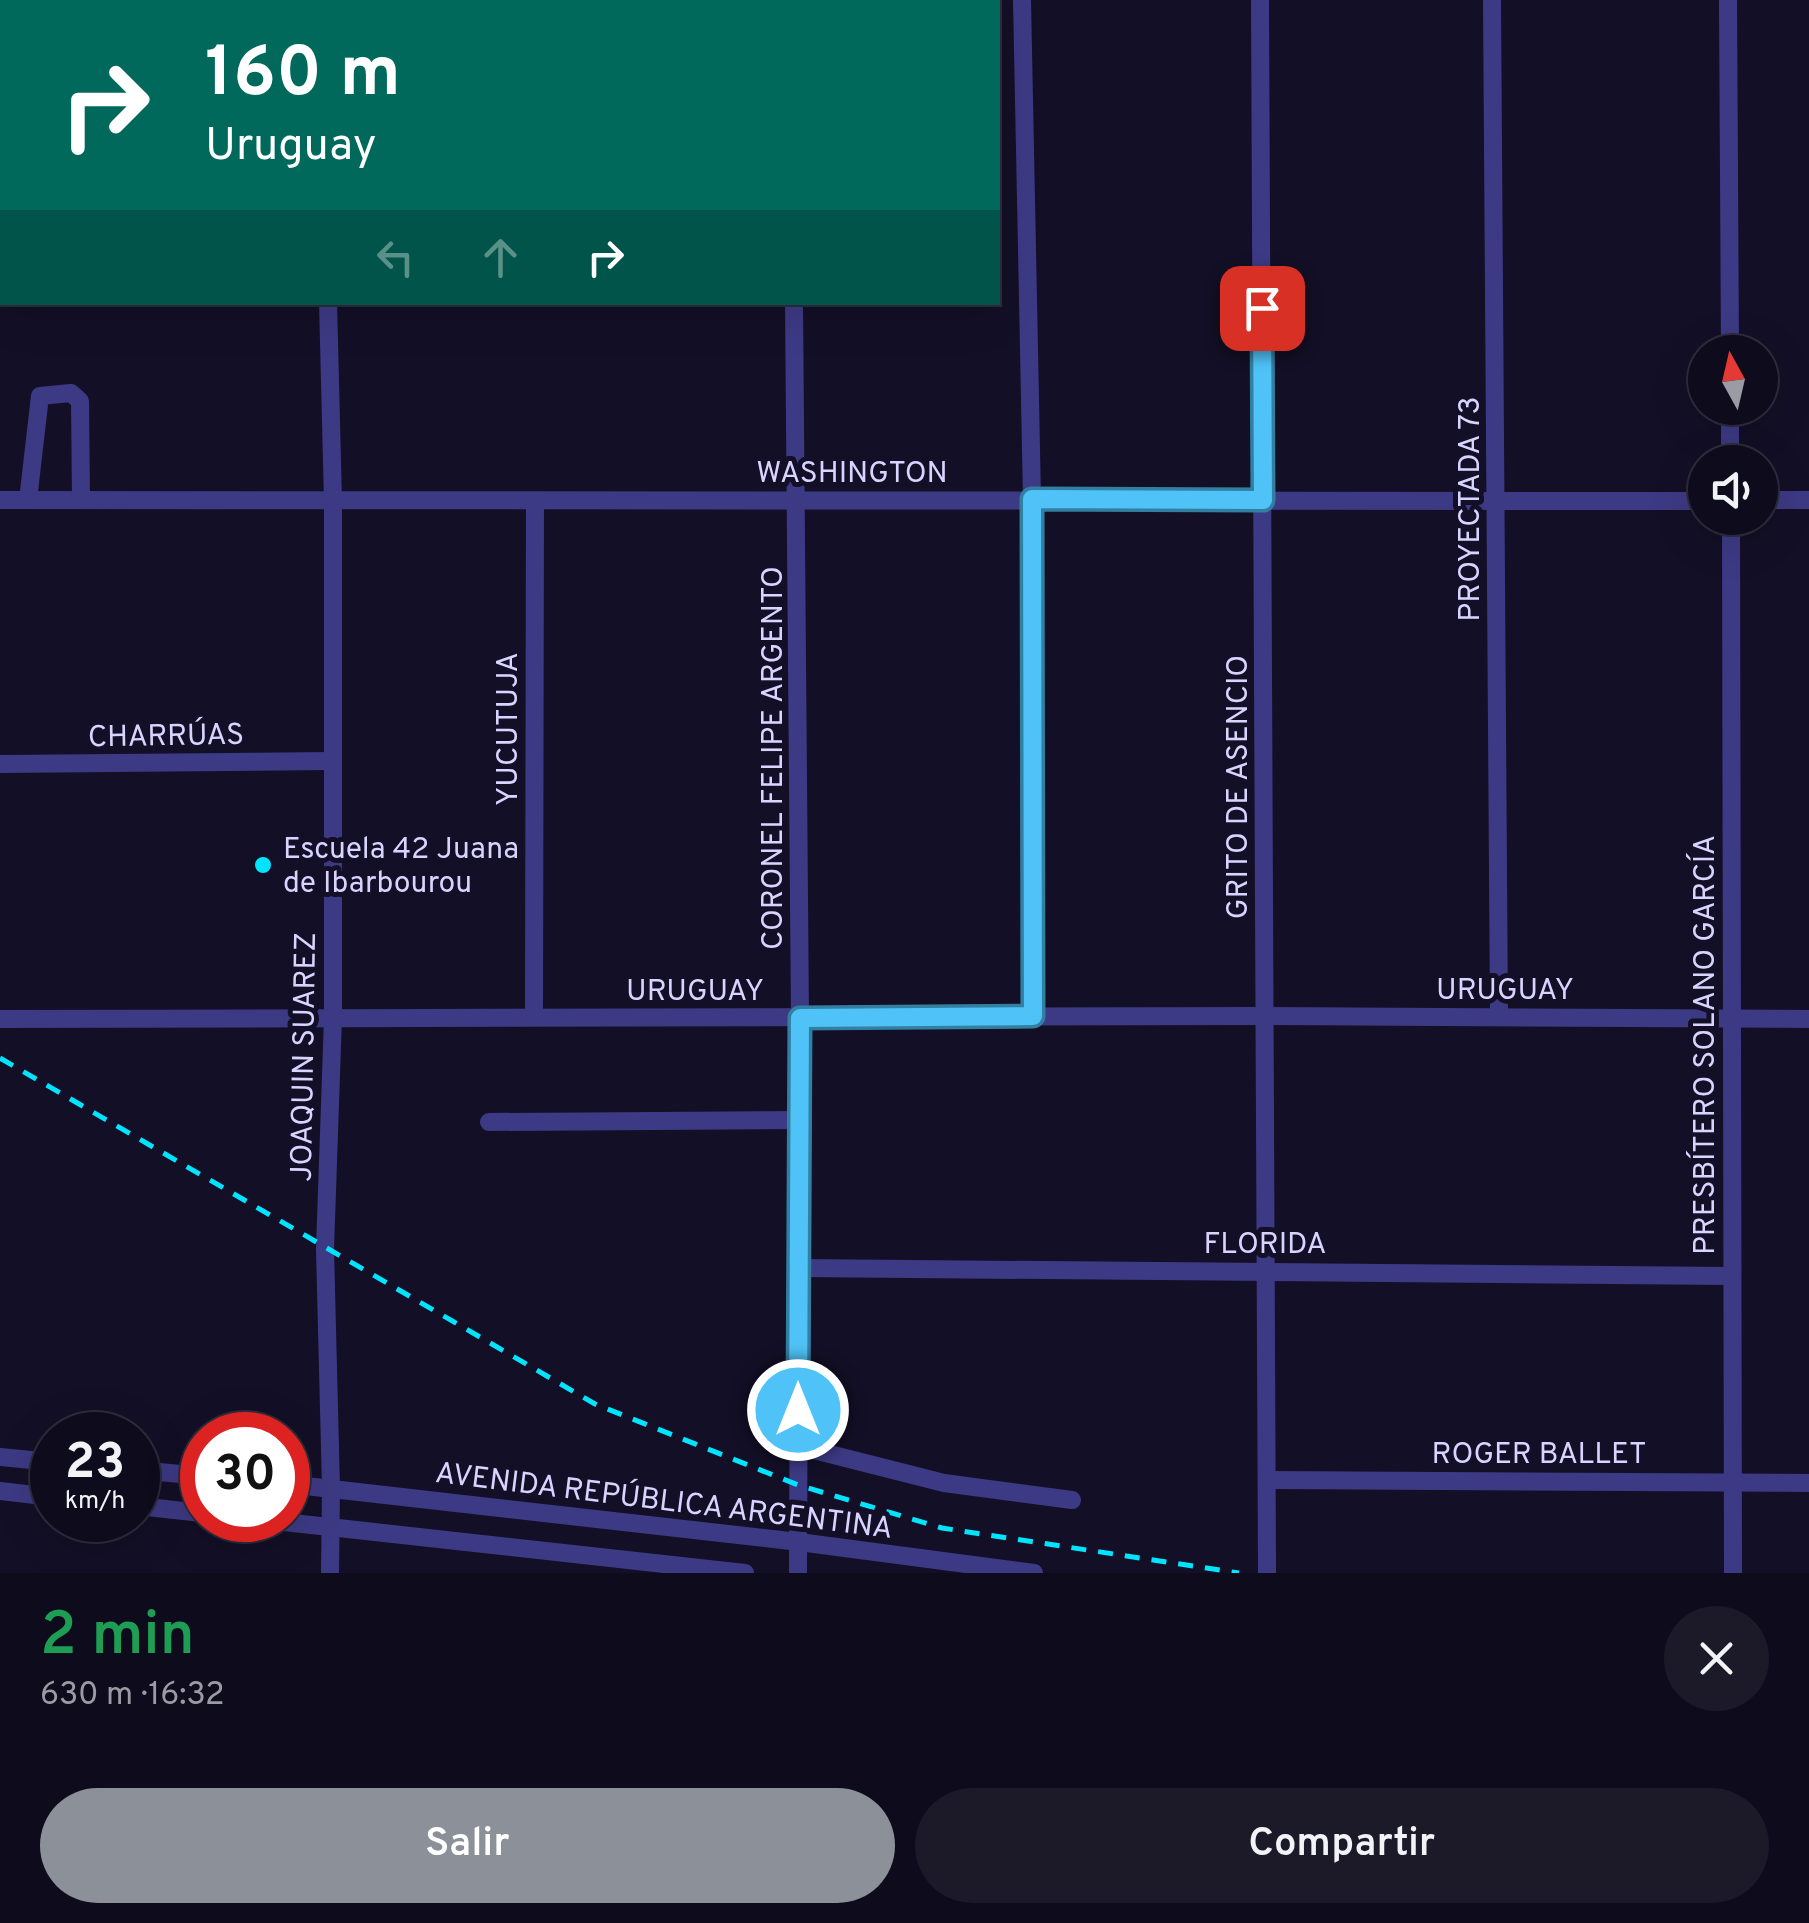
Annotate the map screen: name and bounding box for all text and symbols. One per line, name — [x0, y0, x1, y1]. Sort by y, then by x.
text: 160 m — [205, 32, 401, 121]
icon: right — [40, 40, 170, 170]
text: Uruguay — [205, 119, 377, 176]
icon: left — [368, 230, 423, 285]
icon: ahead — [473, 230, 528, 285]
icon: right — [578, 230, 633, 285]
pin — [1220, 266, 1305, 351]
icon: arrive — [1235, 281, 1290, 336]
north arrow — [1688, 335, 1778, 425]
map controls — [1688, 335, 1778, 535]
street label: PROYECTADA 73 — [1453, 396, 1490, 622]
button: sound — [1688, 445, 1778, 535]
street label: WASHINGTON — [756, 456, 948, 493]
street label: CORONEL FELIPE ARGENTO — [756, 566, 793, 950]
street label: YUCUTUJA — [491, 652, 528, 806]
street label: GRITO DE ASENCIO — [1221, 655, 1258, 919]
street label: CHARRÚAS — [88, 715, 244, 757]
place label: Escuela 42 Juana de Ibarbourou — [283, 832, 519, 903]
street label: PRESBÍTERO SOLANO GARCÍA — [1686, 835, 1725, 1255]
marker: Escuela 42 Juana de Ibarbourou — [252, 854, 274, 876]
street label: JOAQUIN SUAREZ — [285, 932, 326, 1182]
street label: URUGUAY — [1436, 973, 1574, 1010]
street label: URUGUAY — [626, 974, 764, 1011]
street label: FLORIDA — [1203, 1227, 1327, 1264]
position arrow — [746, 1358, 850, 1462]
speed limit sign: 30 — [180, 1412, 310, 1542]
text: 23 — [65, 1433, 125, 1496]
street label: ROGER BALLET — [1432, 1437, 1646, 1474]
street label: AVENIDA REPÚBLICA ARGENTINA — [433, 1453, 895, 1549]
text: km/h — [65, 1486, 125, 1518]
text: 2 min — [40, 1600, 195, 1676]
button: close — [1664, 1606, 1769, 1711]
text: 630 m · 16:32 — [40, 1676, 225, 1716]
button: Salir — [40, 1788, 895, 1903]
button: Compartir — [915, 1788, 1769, 1903]

